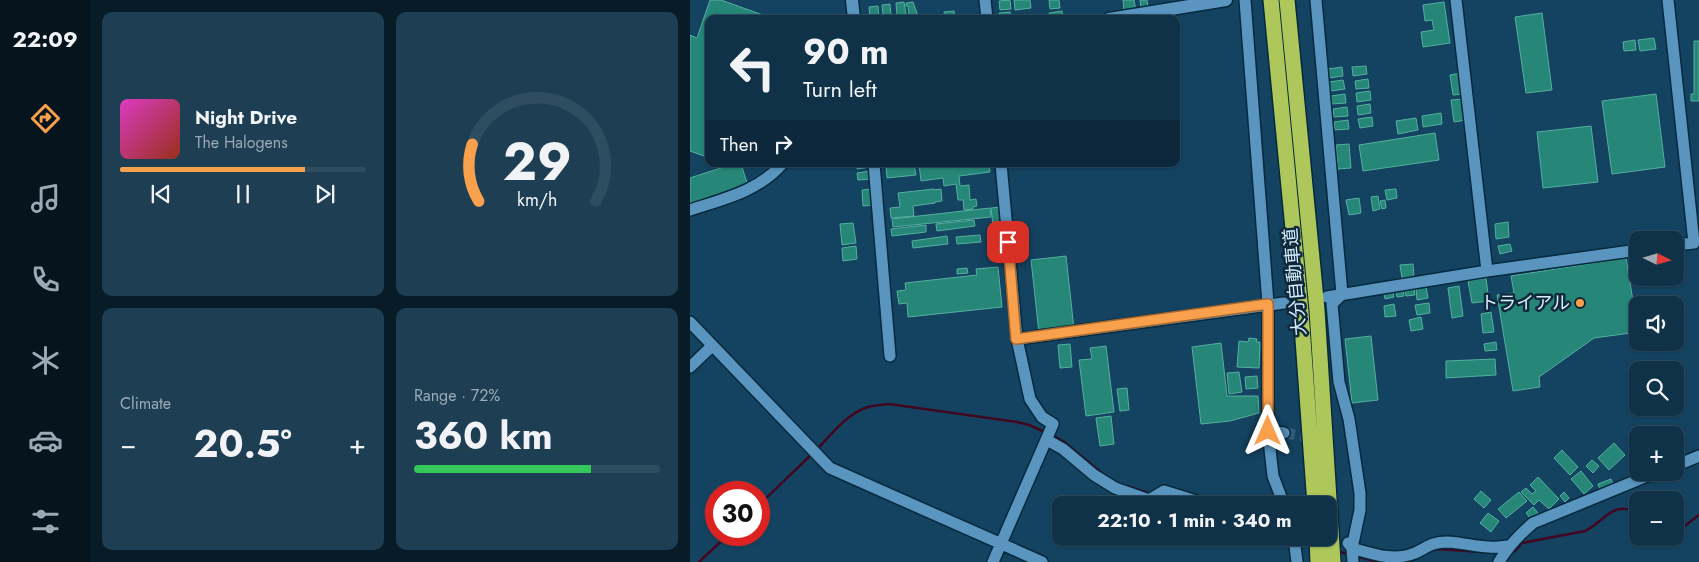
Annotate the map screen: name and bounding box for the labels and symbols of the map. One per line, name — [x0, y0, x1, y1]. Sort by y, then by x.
pin — [987, 221, 1029, 263]
street label: 大分自動車道 — [1277, 227, 1313, 337]
north arrow — [1629, 231, 1684, 286]
place label: トライアル — [1480, 290, 1570, 316]
marker: トライアル — [1574, 297, 1586, 309]
position arrow — [1241, 404, 1293, 456]
speed limit sign: 30 — [705, 481, 770, 546]

